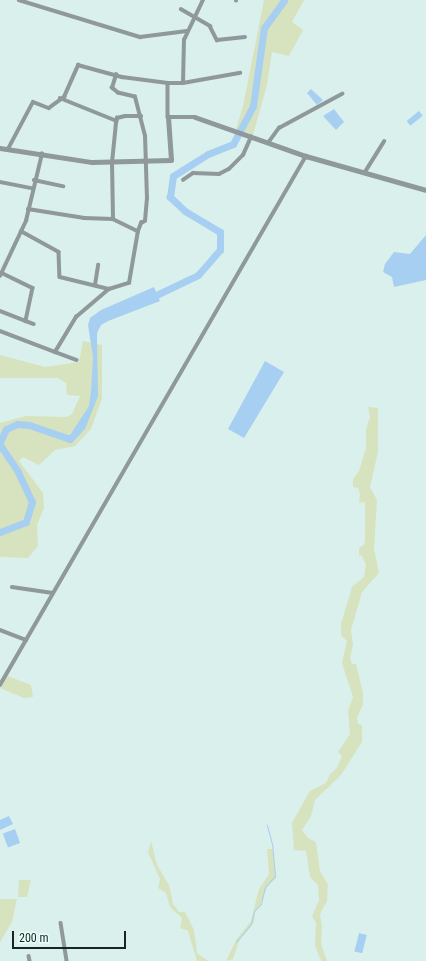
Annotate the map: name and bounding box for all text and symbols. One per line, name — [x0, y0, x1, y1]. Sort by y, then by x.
scale bar — [14, 923, 128, 949]
text: 200 m — [19, 931, 49, 945]

